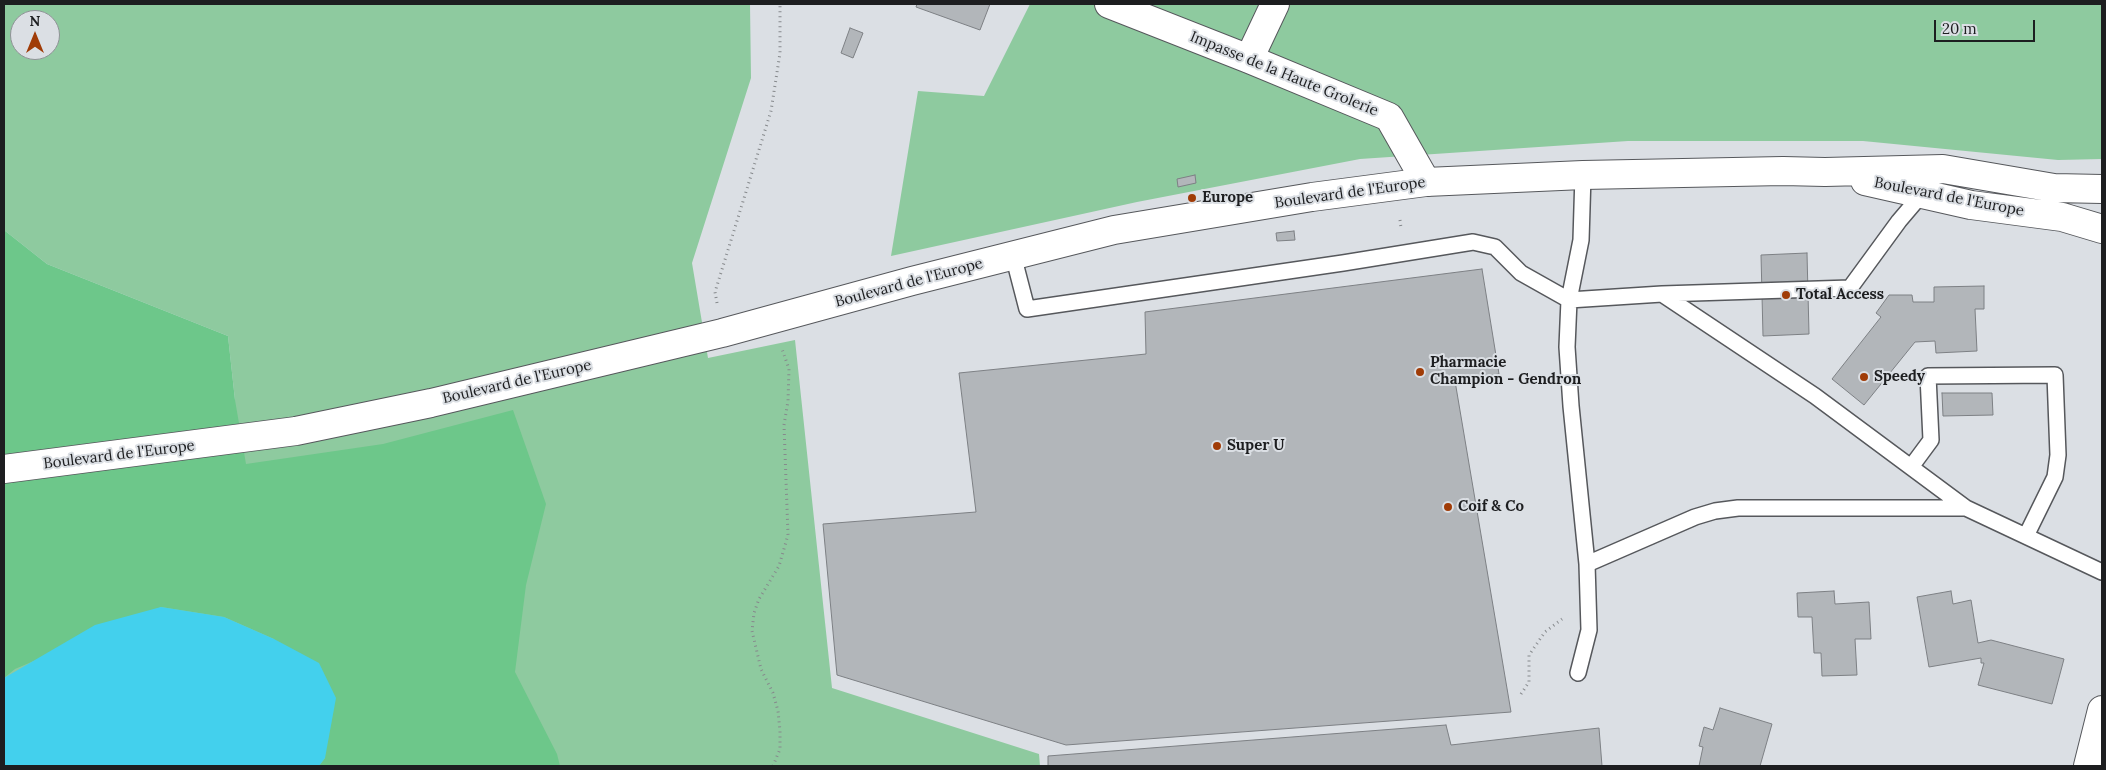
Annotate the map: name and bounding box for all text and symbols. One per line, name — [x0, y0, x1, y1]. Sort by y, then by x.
north arrow — [10, 10, 60, 60]
scale bar — [1936, 10, 2037, 42]
text: N — [30, 12, 40, 30]
text: 20 m — [1942, 19, 1977, 38]
street label: Impasse de la Haute Grolerie — [1187, 28, 1381, 120]
street label: Boulevard de l'Europe — [1273, 173, 1427, 213]
street label: Boulevard de l'Europe — [1873, 174, 2025, 220]
place label: Europe — [1202, 189, 1253, 207]
marker: Europe — [1186, 192, 1198, 204]
street label: Boulevard de l'Europe — [833, 255, 985, 311]
place label: Total Access — [1796, 286, 1884, 304]
marker: Total Access — [1780, 289, 1792, 301]
place label: Pharmacie Champion - Gendron — [1430, 354, 1581, 389]
street label: Boulevard de l'Europe — [441, 356, 593, 408]
marker: Pharmacie Champion - Gendron — [1414, 366, 1426, 378]
place label: Speedy — [1874, 368, 1925, 386]
marker: Speedy — [1858, 371, 1870, 383]
street label: Boulevard de l'Europe — [42, 437, 196, 473]
place label: Super U — [1227, 437, 1285, 455]
marker: Super U — [1211, 440, 1223, 452]
place label: Coif & Co — [1458, 498, 1524, 516]
marker: Coif & Co — [1442, 501, 1454, 513]

